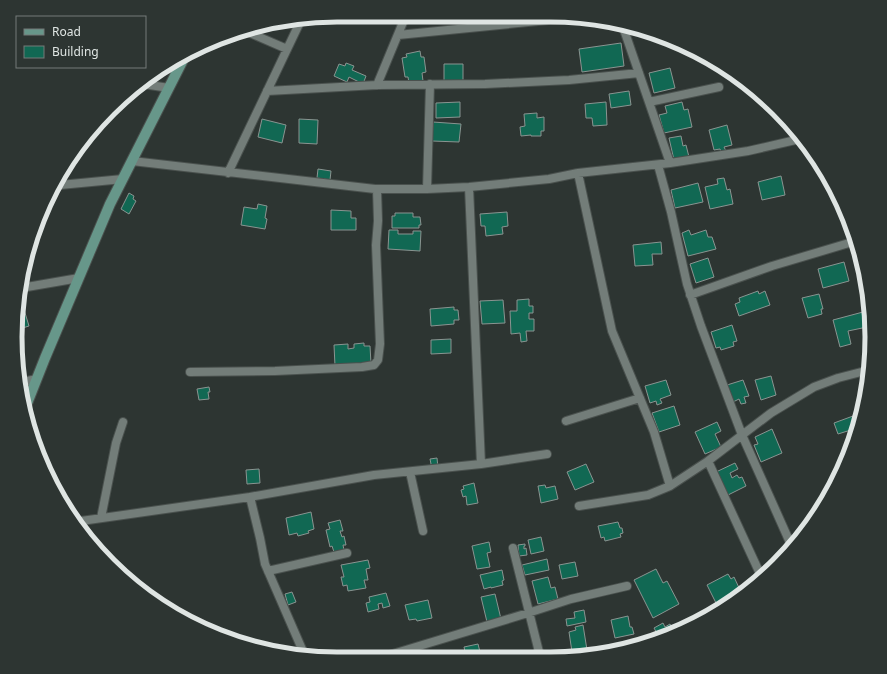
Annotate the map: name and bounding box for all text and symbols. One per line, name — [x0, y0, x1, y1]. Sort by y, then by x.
legend — [16, 16, 146, 68]
text: Road — [52, 23, 81, 40]
text: Building — [52, 43, 99, 60]

